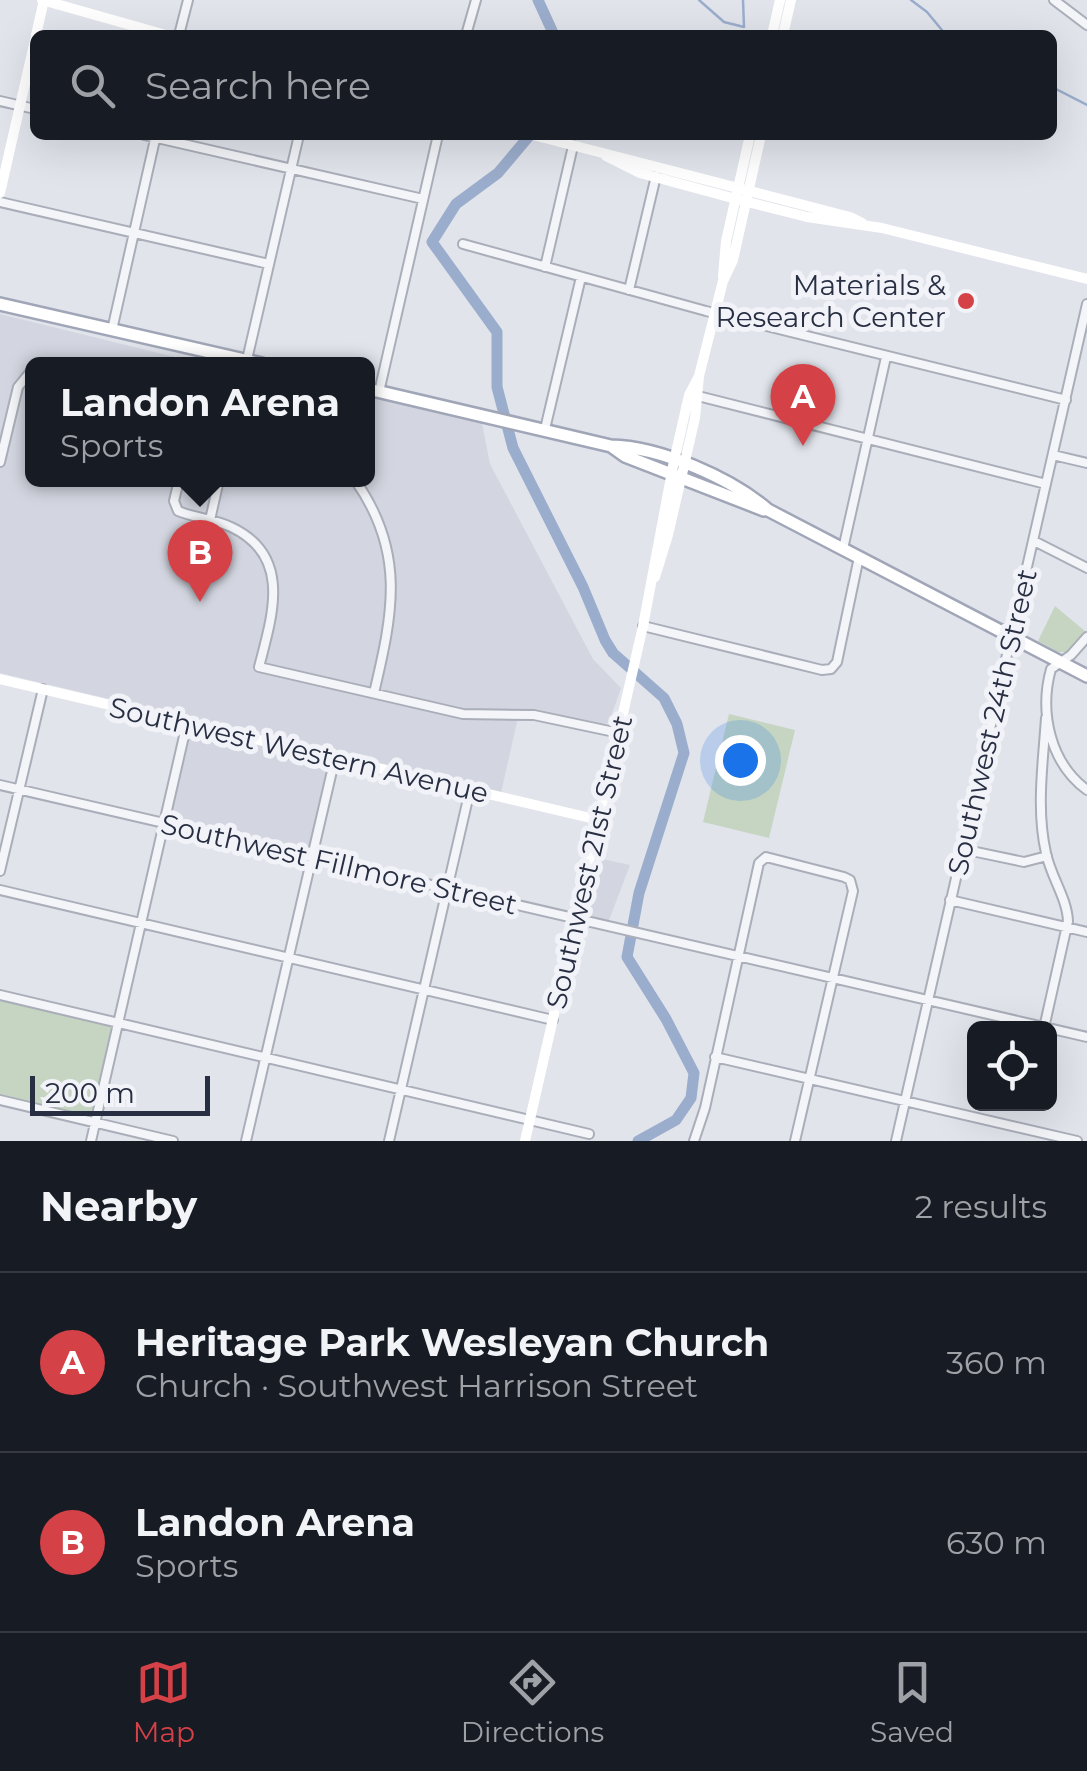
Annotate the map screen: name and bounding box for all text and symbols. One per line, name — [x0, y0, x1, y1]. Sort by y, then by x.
search box — [30, 30, 1057, 140]
icon: search — [65, 58, 120, 113]
text: Search here — [145, 62, 371, 109]
place label: Materials & Research Center — [715, 268, 946, 334]
marker: Materials & Research Center — [955, 290, 977, 312]
popup — [25, 357, 375, 487]
pin: A — [770, 364, 836, 446]
text: Landon Arena — [60, 379, 340, 426]
text: Sports — [60, 426, 163, 465]
pin: B — [168, 520, 232, 602]
street label: Southwest 24th Street — [940, 566, 1044, 878]
street label: Southwest Western Avenue — [106, 690, 492, 810]
street label: Southwest 21st Street — [539, 712, 639, 1012]
your location — [715, 735, 766, 786]
street label: Southwest Fillmore Street — [158, 806, 520, 922]
map controls — [967, 1021, 1057, 1111]
button: locate — [967, 1021, 1057, 1111]
scale bar — [30, 1071, 210, 1116]
text: 200 m — [45, 1076, 135, 1110]
text: Nearby — [40, 1180, 197, 1232]
text: 2 results — [915, 1187, 1047, 1226]
text: Heritage Park Wesleyan Church — [135, 1319, 769, 1366]
text: A — [60, 1343, 85, 1382]
text: 360 m — [946, 1343, 1047, 1382]
text: Church · Southwest Harrison Street — [135, 1366, 698, 1405]
text: Landon Arena — [135, 1499, 415, 1546]
text: B — [60, 1523, 85, 1562]
text: 630 m — [946, 1523, 1047, 1562]
text: Sports — [135, 1546, 238, 1585]
tab: Map — [133, 1655, 195, 1749]
tab: Directions — [461, 1655, 604, 1749]
tab: Saved — [870, 1655, 954, 1749]

